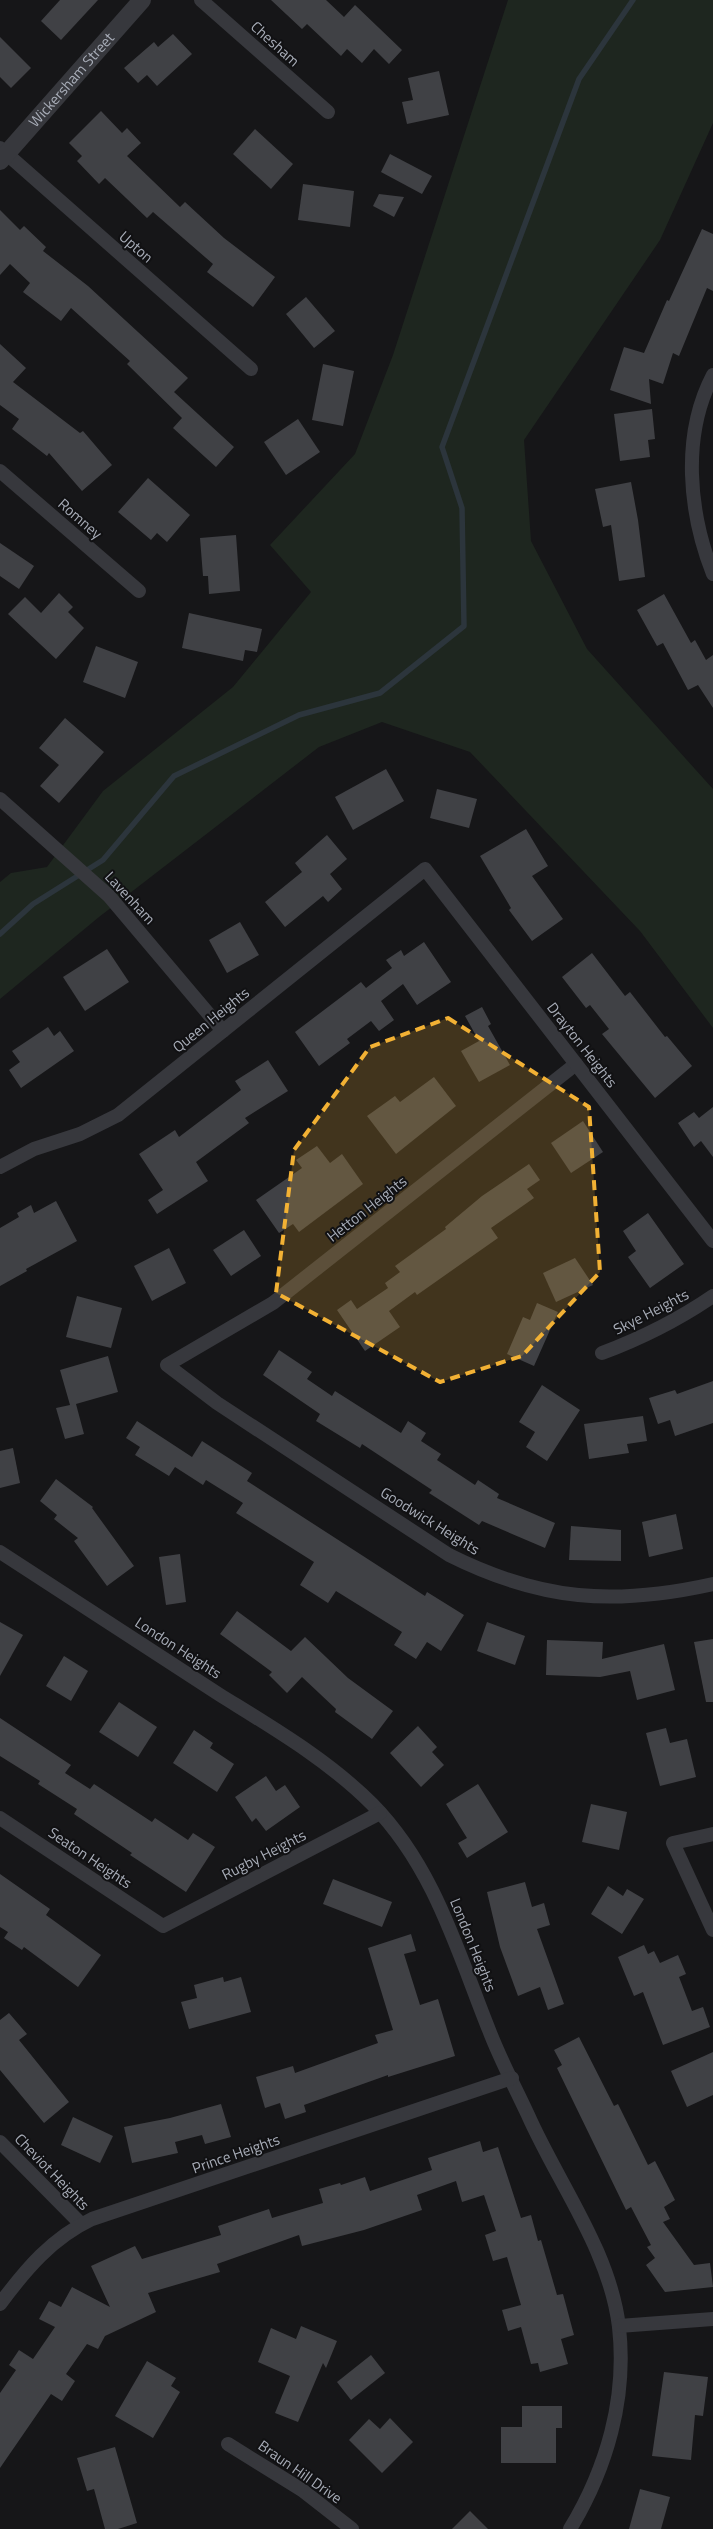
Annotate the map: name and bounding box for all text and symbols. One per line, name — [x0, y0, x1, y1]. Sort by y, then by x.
street label: Chesham — [246, 15, 305, 72]
street label: Wickersham Street — [23, 27, 120, 132]
street label: Upton — [114, 225, 159, 268]
street label: Romney — [53, 493, 108, 544]
street label: Lavenham — [100, 866, 161, 929]
street label: Queen Heights — [167, 981, 254, 1058]
street label: Drayton Heights — [542, 997, 623, 1092]
street label: Hetton Heights — [322, 1170, 412, 1247]
street label: Skye Heights — [609, 1283, 693, 1340]
street label: Goodwick Heights — [376, 1481, 485, 1560]
street label: London Heights — [130, 1611, 226, 1684]
street label: Seaton Heights — [44, 1821, 137, 1894]
street label: Rugby Heights — [218, 1823, 310, 1886]
street label: London Heights — [444, 1895, 503, 1995]
street label: Cheviot Heights — [10, 2128, 95, 2215]
street label: Prince Heights — [189, 2128, 283, 2179]
street label: Braun Hill Drive — [254, 2434, 347, 2509]

